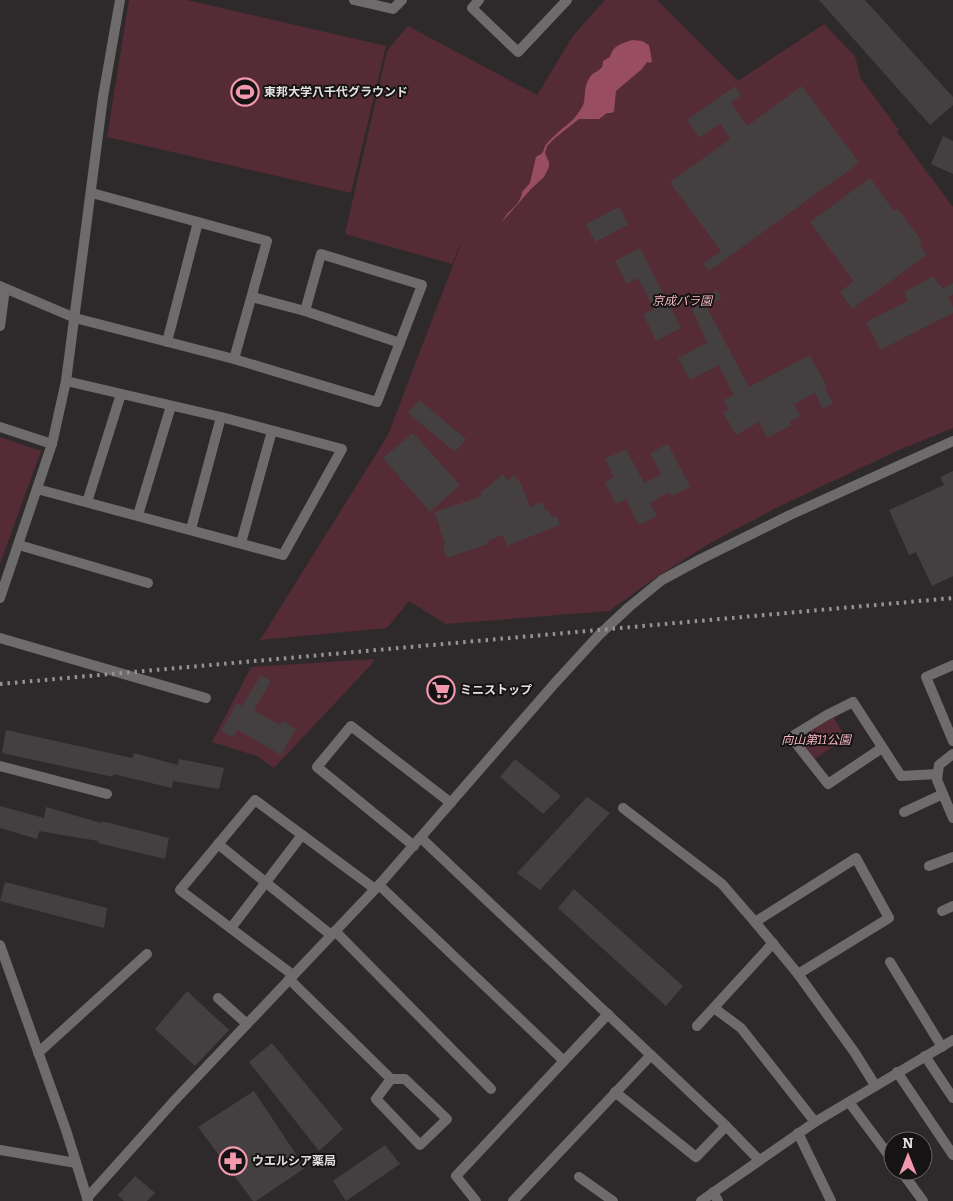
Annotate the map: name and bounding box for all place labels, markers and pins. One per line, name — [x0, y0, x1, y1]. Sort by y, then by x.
sports icon: 東邦大学八千代グラウンド — [230, 77, 260, 107]
place label: 東邦大学八千代グラウンド — [264, 85, 408, 99]
supermarket icon: ミニストップ — [426, 675, 456, 705]
place label: ミニストップ — [460, 683, 532, 697]
pharmacy icon: ウエルシア薬局 — [218, 1146, 248, 1176]
place label: ウエルシア薬局 — [252, 1154, 336, 1168]

